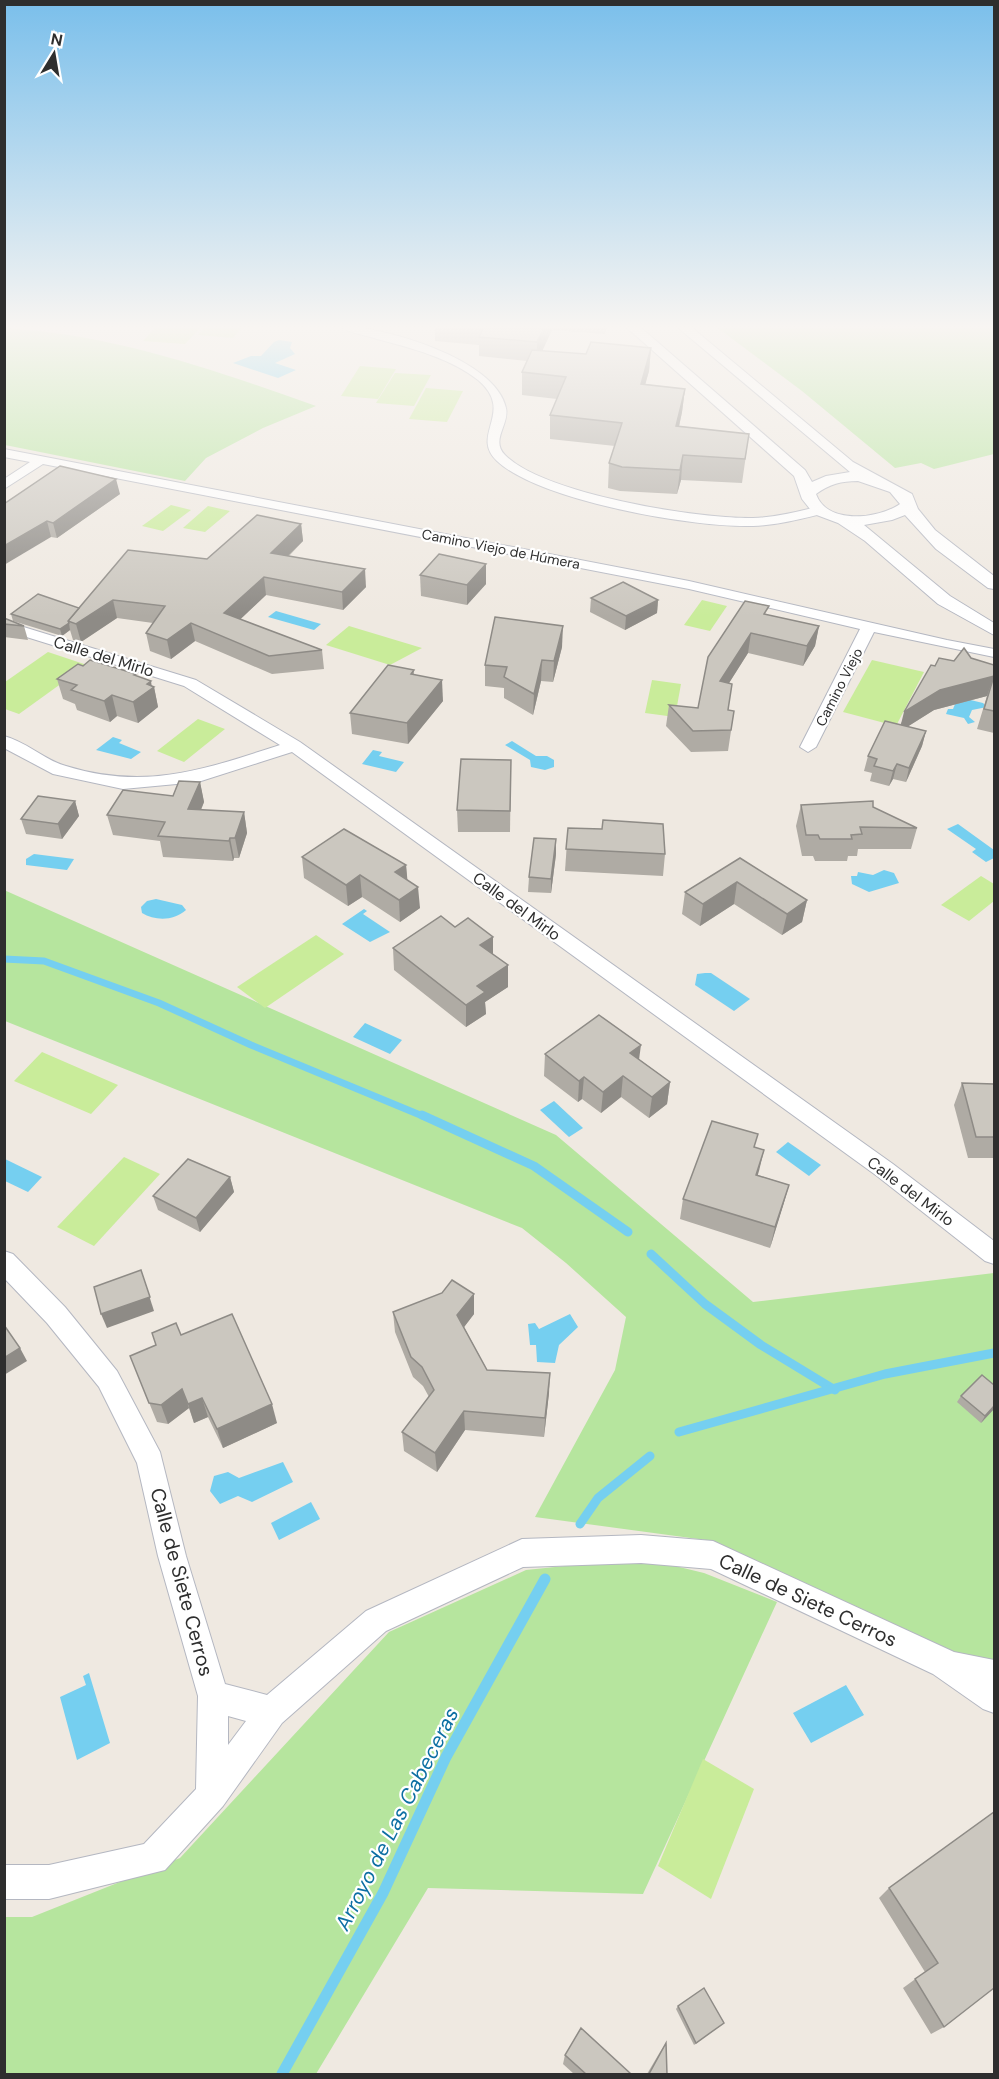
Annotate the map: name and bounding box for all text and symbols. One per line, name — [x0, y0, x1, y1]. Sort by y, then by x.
north arrow — [24, 24, 84, 84]
text: N — [49, 28, 64, 51]
street label: Camino Viejo de Húmera — [420, 525, 582, 573]
street label: Calle del Mirlo — [51, 631, 157, 682]
street label: Camino Viejo — [811, 645, 867, 729]
street label: Calle del Mirlo — [469, 867, 565, 945]
street label: Calle del Mirlo — [863, 1152, 958, 1231]
street label: Calle de Siete Cerros — [144, 1485, 220, 1679]
street label: Calle de Siete Cerros — [715, 1547, 901, 1653]
water label: Arroyo de Las Cabeceras — [328, 1703, 465, 1936]

